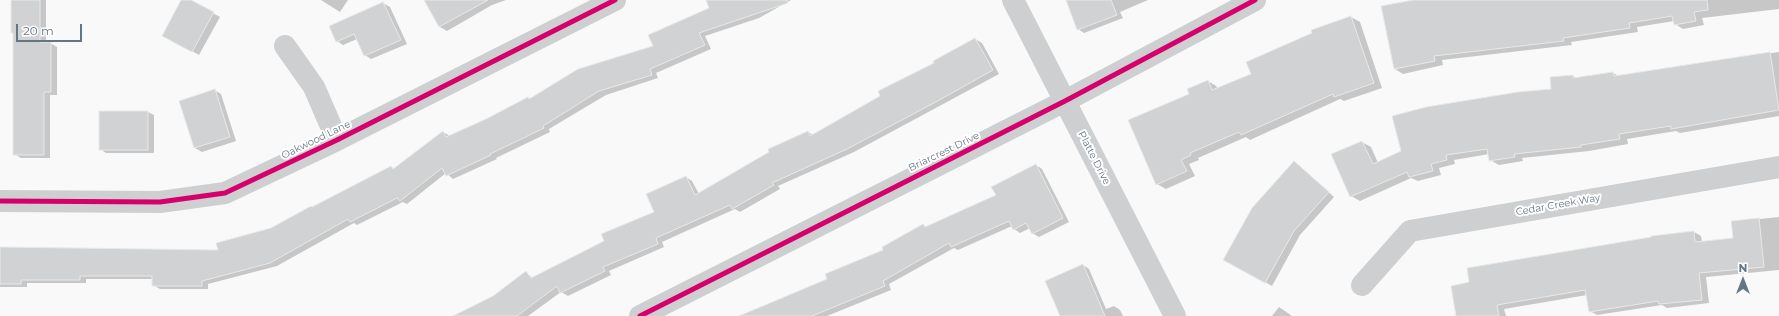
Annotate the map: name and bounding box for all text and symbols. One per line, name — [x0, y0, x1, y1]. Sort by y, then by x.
scale bar — [18, 16, 84, 42]
text: 20 m — [23, 23, 54, 38]
street label: Oakwood Lane — [280, 118, 352, 162]
street label: Platte Drive — [1075, 129, 1113, 187]
street label: Briarcrest Drive — [907, 130, 981, 174]
street label: Cedar Creek Way — [1515, 192, 1601, 218]
north arrow — [1723, 260, 1763, 300]
text: N — [1739, 261, 1747, 275]

